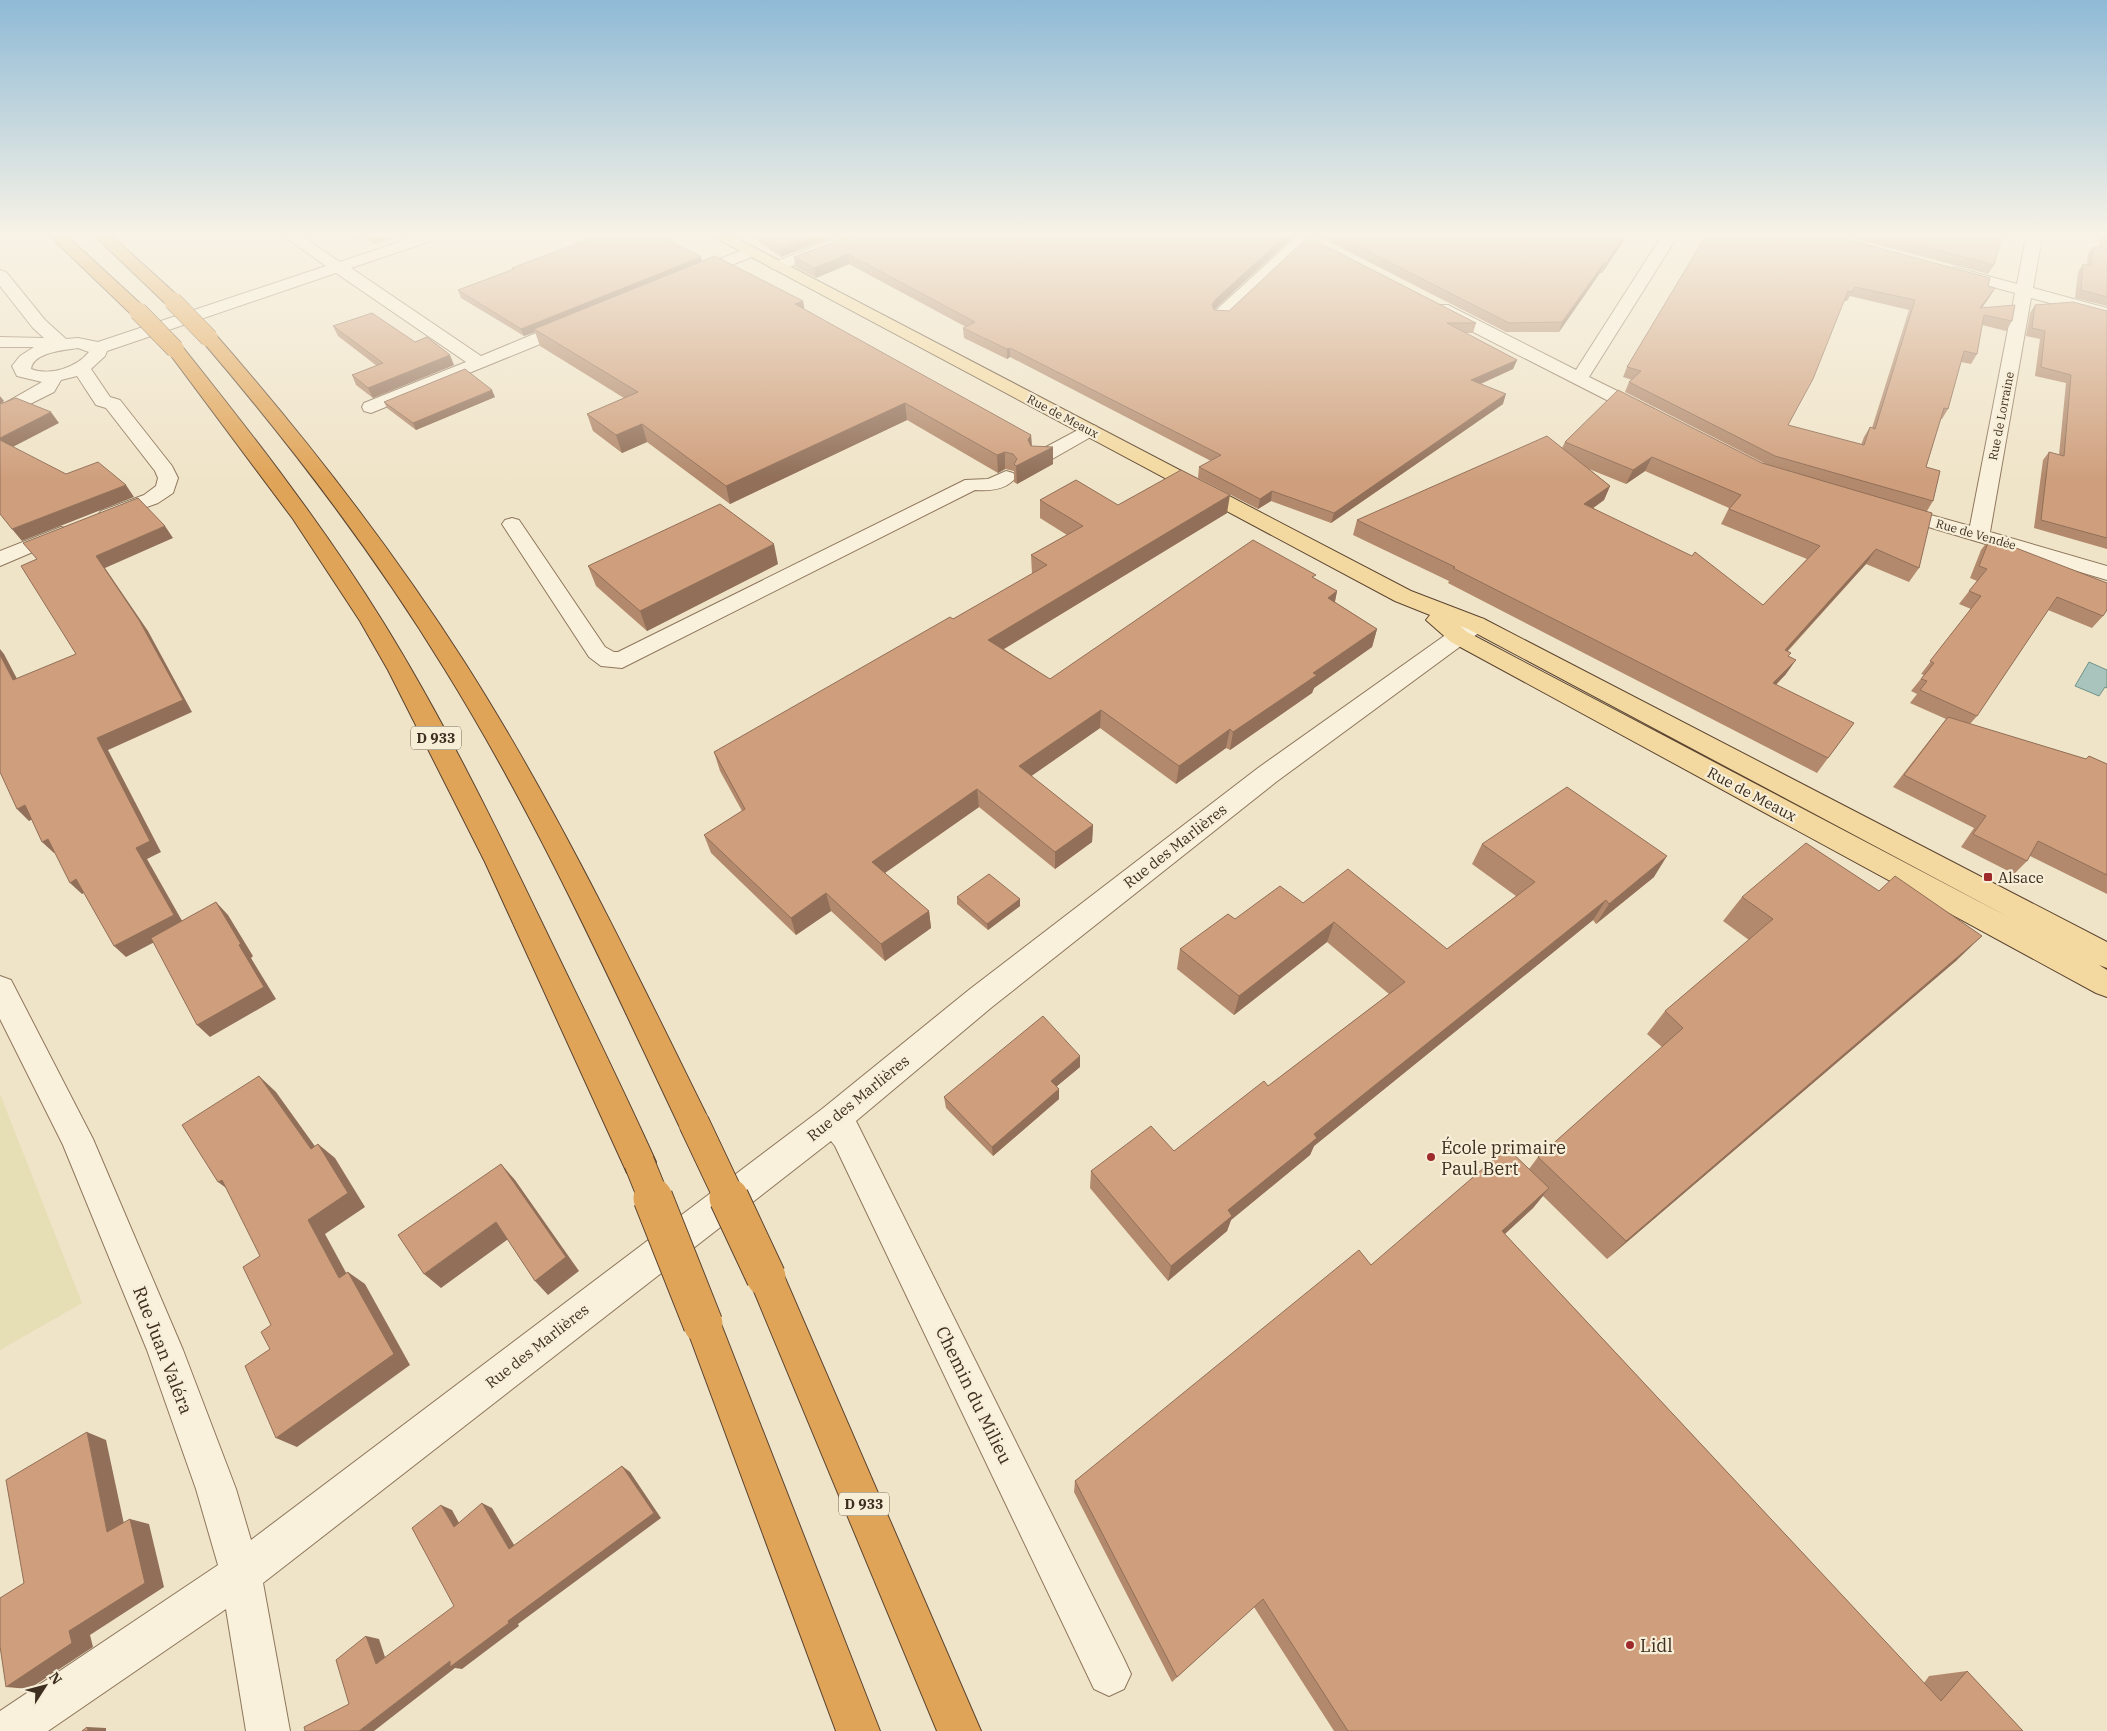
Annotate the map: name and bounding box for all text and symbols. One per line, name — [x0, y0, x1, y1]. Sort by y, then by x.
street label: Rue de Lorraine — [1985, 370, 2017, 462]
street label: Rue de Meaux — [1025, 391, 1102, 441]
street label: Rue de Vendée — [1934, 515, 2018, 553]
road number: D 933 — [411, 726, 461, 750]
street label: Rue de Meaux — [1704, 762, 1800, 826]
street label: Rue des Marlières — [1120, 800, 1230, 892]
place label: Alsace — [1998, 868, 2044, 887]
marker: Alsace — [1982, 871, 1994, 883]
street label: Rue des Marlières — [803, 1051, 913, 1145]
place label: École primaire Paul Bert — [1441, 1136, 1566, 1180]
marker: École primaire Paul Bert — [1425, 1151, 1437, 1163]
street label: Rue Juan Valéra — [128, 1283, 198, 1417]
street label: Rue des Marlières — [482, 1300, 592, 1392]
street label: Chemin du Milieu — [931, 1322, 1017, 1468]
road number: D 933 — [839, 1492, 889, 1516]
place label: Lidl — [1640, 1634, 1673, 1657]
marker: Lidl — [1624, 1639, 1636, 1651]
north arrow — [20, 1661, 70, 1711]
text: N — [45, 1669, 66, 1688]

